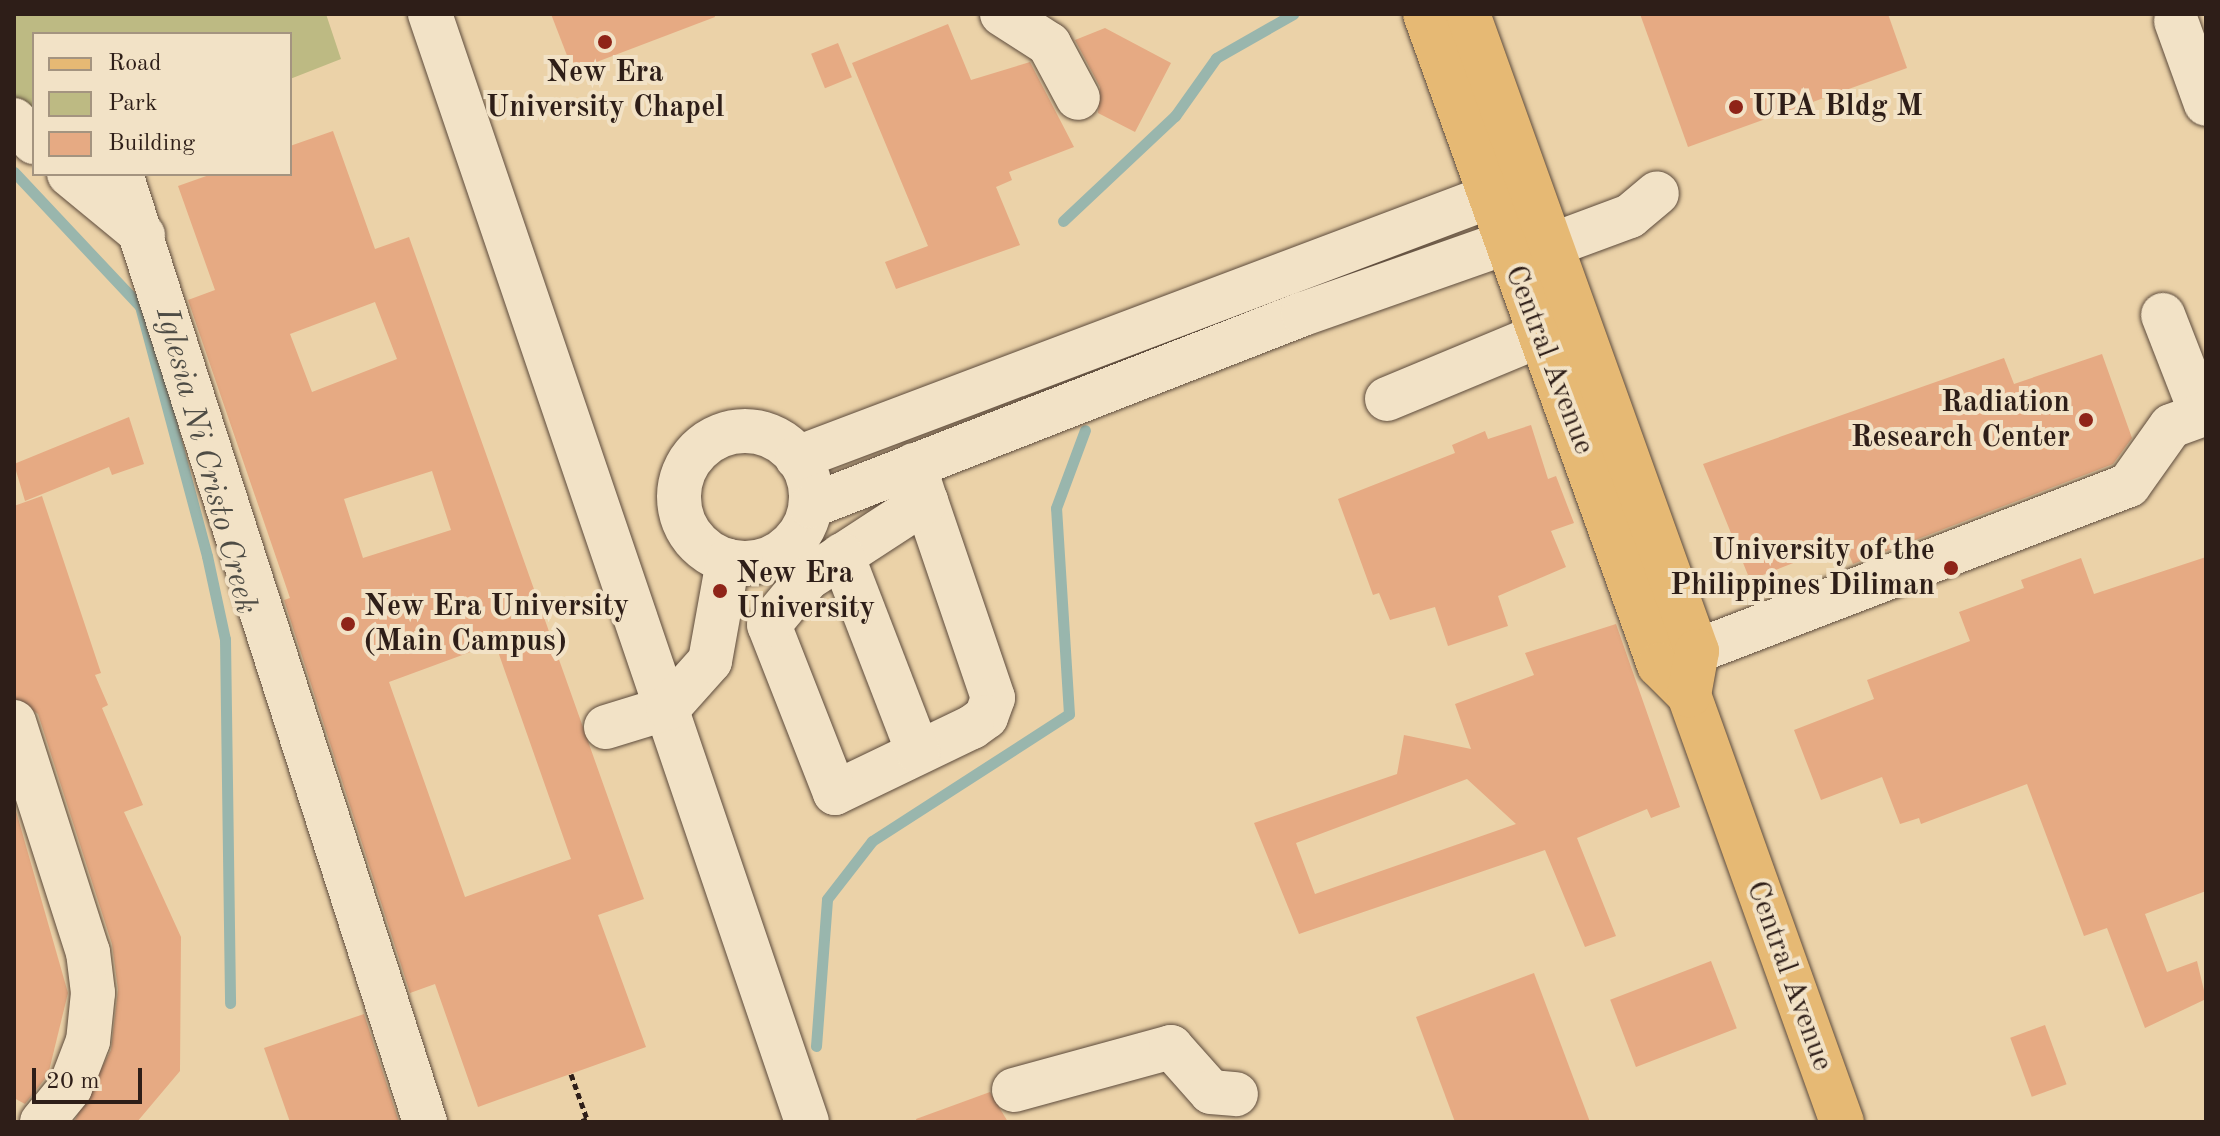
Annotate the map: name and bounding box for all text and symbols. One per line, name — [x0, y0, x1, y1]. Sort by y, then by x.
legend — [32, 32, 292, 176]
marker: New Era University Chapel — [596, 33, 614, 51]
text: Road — [108, 52, 161, 76]
place label: New Era University Chapel — [485, 55, 725, 126]
place label: UPA Bldg M — [1752, 89, 1923, 125]
text: Park — [108, 92, 157, 116]
marker: UPA Bldg M — [1727, 98, 1745, 116]
text: Building — [108, 132, 195, 156]
street label: Central Avenue — [1496, 260, 1602, 460]
water label: Iglesia Ni Cristo Creek — [146, 303, 264, 619]
place label: Radiation Research Center — [1851, 385, 2070, 456]
marker: Radiation Research Center — [2077, 411, 2095, 429]
place label: University of the Philippines Diliman — [1670, 533, 1935, 604]
place label: New Era University — [736, 556, 875, 626]
marker: University of the Philippines Diliman — [1942, 559, 1960, 577]
marker: New Era University — [711, 582, 729, 600]
place label: New Era University (Main Campus) — [364, 589, 629, 660]
marker: New Era University (Main Campus) — [339, 615, 357, 633]
street label: Central Avenue — [1738, 876, 1840, 1076]
scale bar — [36, 1052, 146, 1102]
text: 20 m — [46, 1070, 100, 1094]

